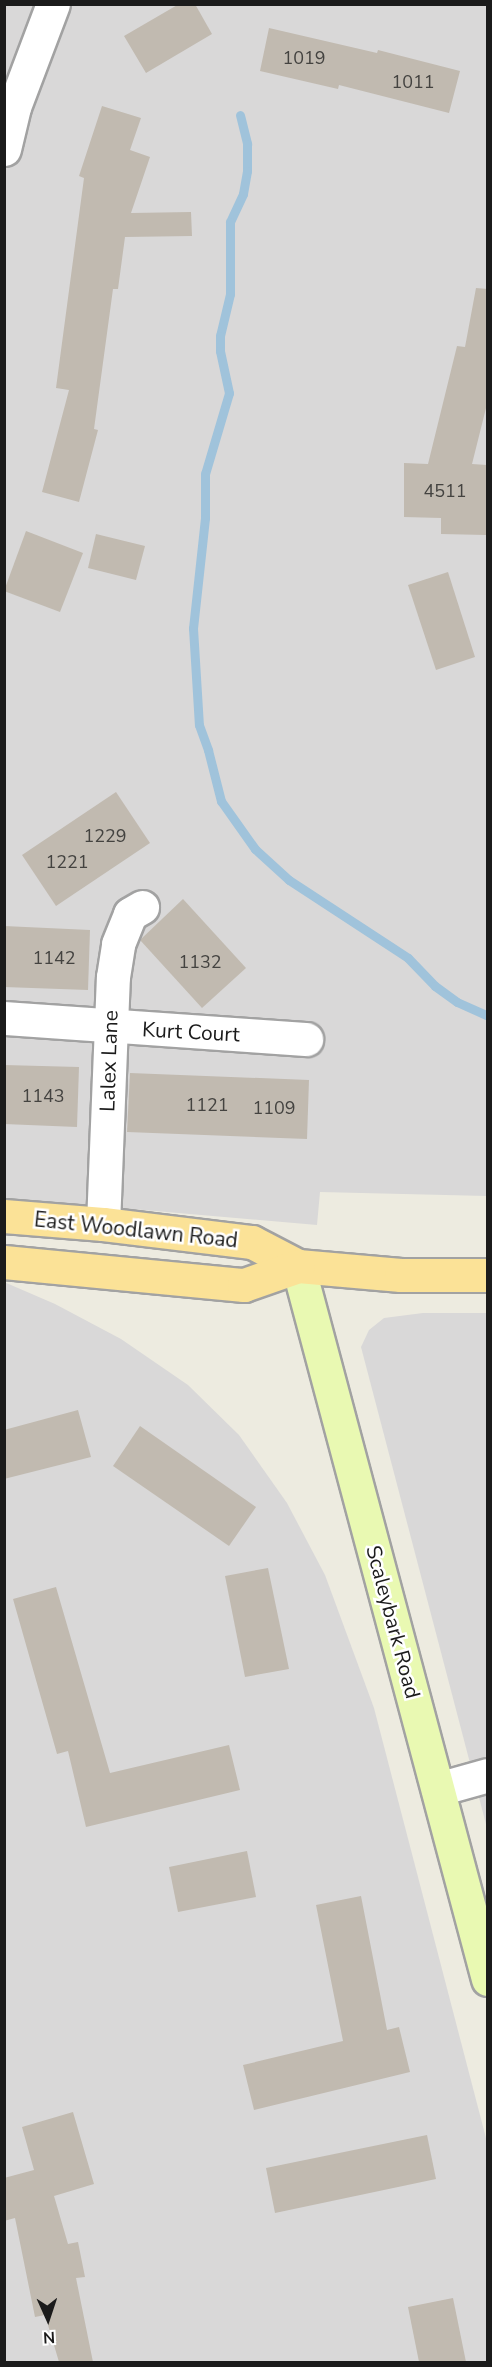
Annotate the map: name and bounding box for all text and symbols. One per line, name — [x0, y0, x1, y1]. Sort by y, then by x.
house number: 1019 — [282, 47, 326, 69]
house number: 1011 — [391, 71, 435, 93]
house number: 4511 — [423, 480, 467, 502]
house number: 1229 — [83, 825, 127, 847]
house number: 1221 — [45, 851, 89, 873]
house number: 1142 — [32, 947, 76, 969]
house number: 1132 — [178, 951, 222, 973]
street label: Lalex Lane — [95, 1010, 123, 1112]
street label: Kurt Court — [142, 1017, 240, 1047]
house number: 1143 — [21, 1085, 65, 1107]
house number: 1121 — [185, 1094, 229, 1116]
house number: 1109 — [252, 1097, 296, 1119]
street label: East Woodlawn Road — [33, 1207, 239, 1253]
street label: Scaleybark Road — [360, 1543, 426, 1701]
north arrow — [18, 2289, 78, 2349]
text: N — [42, 2326, 55, 2348]

